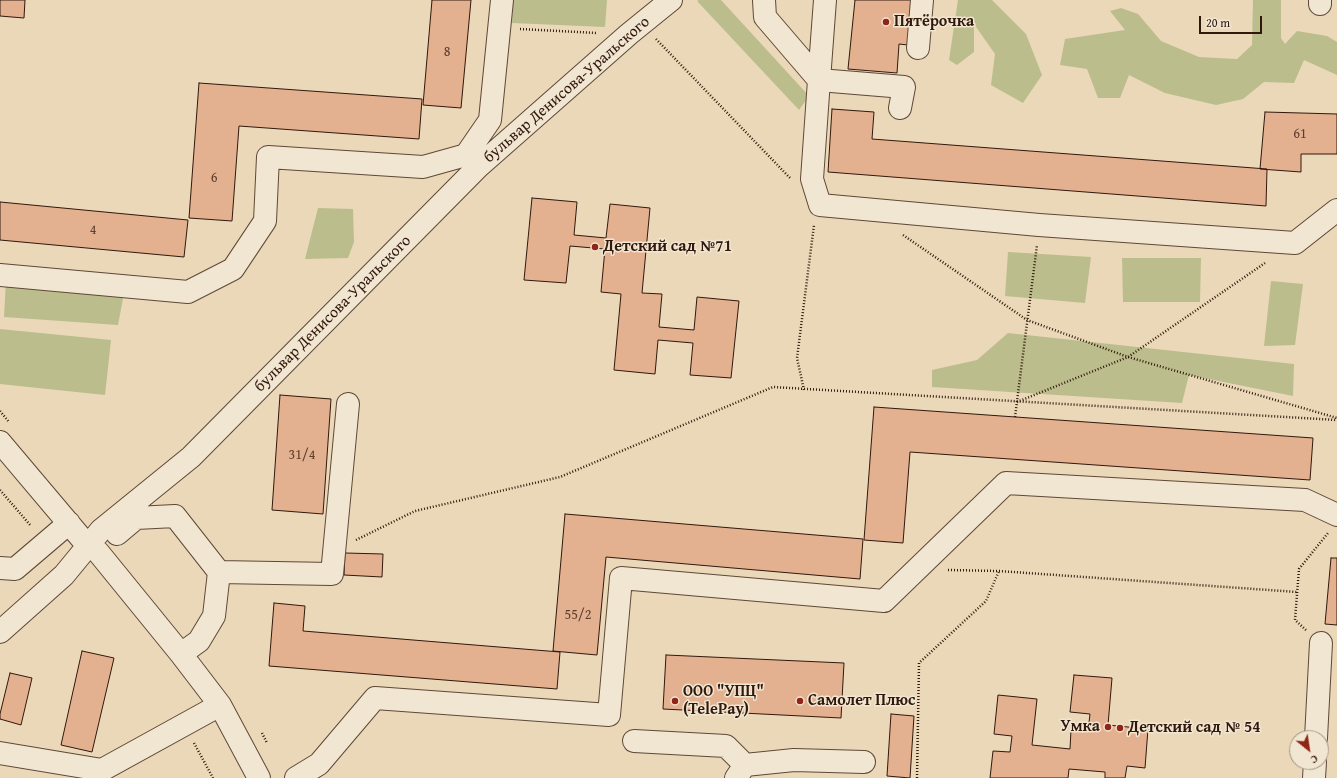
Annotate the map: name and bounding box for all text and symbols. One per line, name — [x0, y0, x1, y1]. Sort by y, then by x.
scale bar — [1201, 8, 1264, 34]
place label: Пятёрочка — [894, 12, 974, 32]
street label: бульвар Денисова-Уральского — [480, 13, 654, 167]
text: 20 m — [1206, 14, 1230, 31]
marker: Пятёрочка — [881, 17, 891, 27]
house number: 8 — [444, 44, 450, 60]
house number: 61 — [1293, 126, 1307, 142]
house number: 6 — [211, 170, 217, 186]
house number: 4 — [90, 222, 96, 238]
street label: бульвар Денисова-Уральского — [251, 232, 415, 396]
place label: Детский сад №71 — [603, 237, 732, 257]
marker: Детский сад №71 — [590, 242, 600, 252]
house number: 31/4 — [289, 447, 315, 463]
house number: 55/2 — [565, 607, 591, 623]
place label: ООО "УПЦ" (TelePay) — [683, 682, 764, 720]
place label: Самолет Плюс — [808, 691, 915, 711]
marker: ООО "УПЦ" (TelePay) — [670, 696, 680, 706]
marker: Самолет Плюс — [795, 696, 805, 706]
place label: Умка — [1061, 717, 1100, 737]
place label: Детский сад № 54 — [1128, 718, 1260, 738]
marker: Умка — [1103, 722, 1113, 732]
marker: Детский сад № 54 — [1115, 723, 1125, 733]
north arrow — [1289, 730, 1329, 770]
text: С — [1308, 751, 1321, 768]

